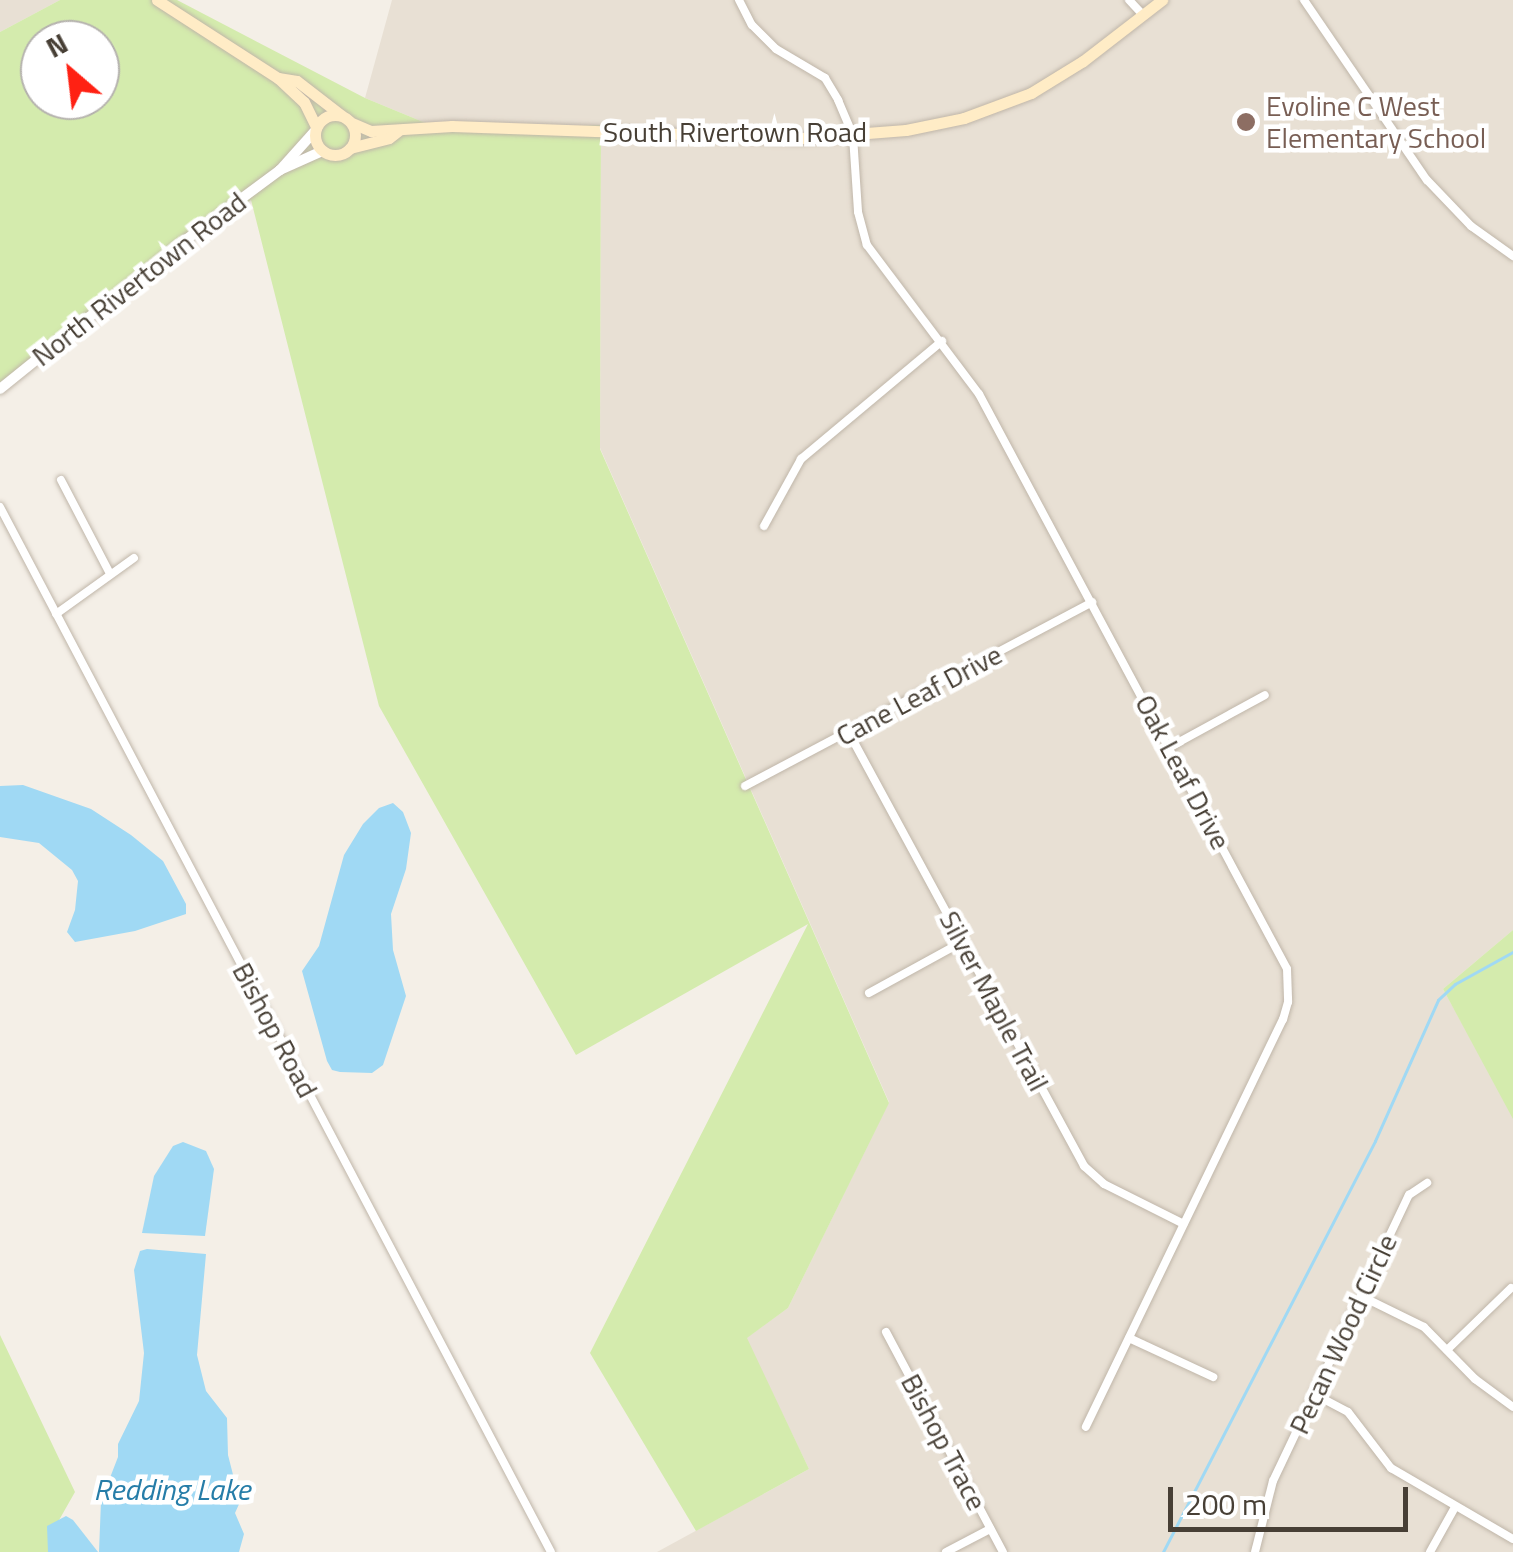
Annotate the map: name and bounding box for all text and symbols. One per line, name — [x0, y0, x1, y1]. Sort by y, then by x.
north arrow — [20, 20, 120, 120]
text: N — [38, 21, 75, 68]
place label: Evoline C West Elementary School — [1266, 89, 1486, 155]
marker: Evoline C West Elementary School — [1235, 111, 1257, 133]
street label: South Rivertown Road — [603, 115, 867, 149]
street label: North Rivertown Road — [25, 185, 253, 373]
street label: Cane Leaf Drive — [830, 637, 1008, 753]
street label: Oak Leaf Drive — [1128, 689, 1238, 855]
street label: Silver Maple Trail — [933, 905, 1055, 1097]
street label: Bishop Road — [225, 957, 325, 1103]
street label: Pecan Wood Circle — [1282, 1229, 1404, 1439]
street label: Bishop Trace — [894, 1368, 994, 1516]
scale bar — [1173, 1467, 1413, 1529]
water label: Redding Lake — [94, 1471, 250, 1507]
text: 200 m — [1185, 1481, 1267, 1527]

